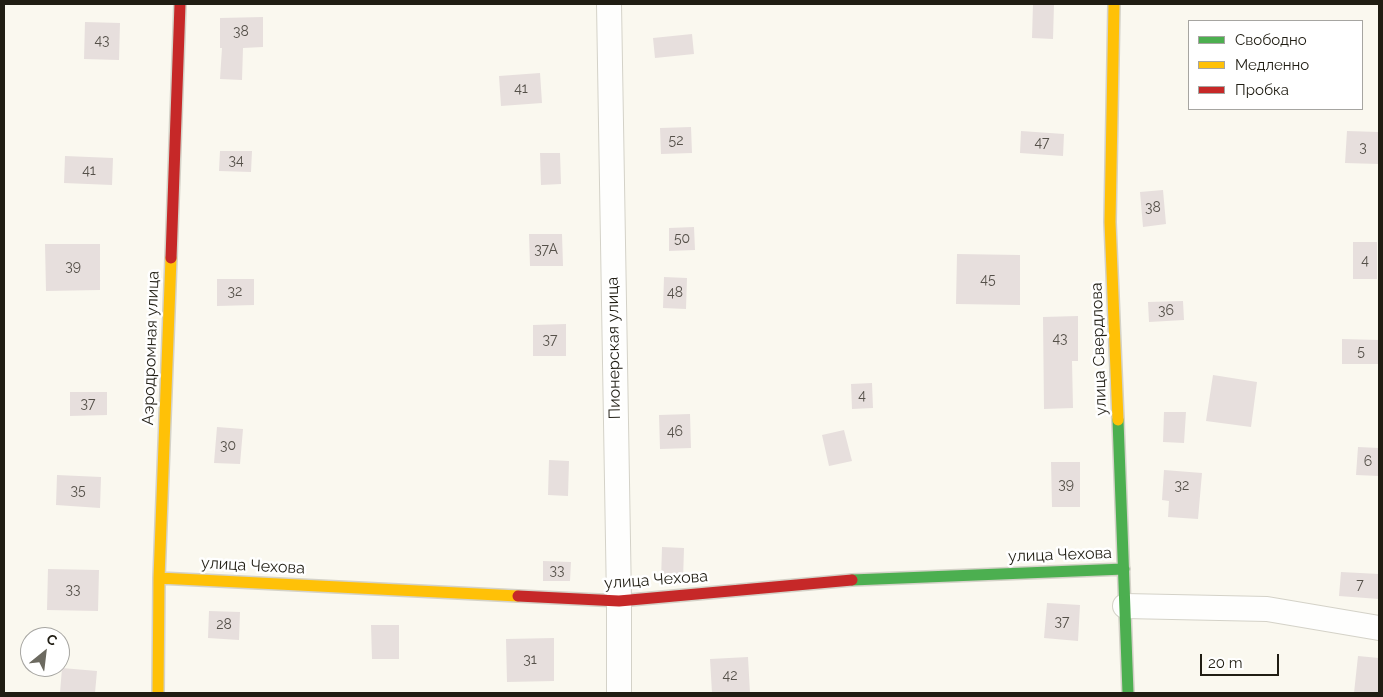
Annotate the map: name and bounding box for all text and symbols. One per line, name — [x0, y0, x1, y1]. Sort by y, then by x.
legend — [1188, 20, 1363, 110]
house number: 38 — [233, 24, 249, 40]
text: Свободно — [1235, 31, 1307, 49]
house number: 43 — [94, 33, 110, 49]
text: Медленно — [1235, 56, 1309, 74]
house number: 41 — [514, 81, 528, 97]
text: Пробка — [1235, 81, 1289, 99]
house number: 52 — [669, 133, 683, 149]
house number: 47 — [1034, 135, 1050, 151]
house number: 3 — [1359, 140, 1367, 156]
house number: 34 — [228, 153, 244, 169]
house number: 41 — [82, 163, 96, 179]
house number: 38 — [1145, 200, 1161, 216]
house number: 50 — [674, 231, 690, 247]
house number: 37А — [534, 242, 558, 258]
house number: 4 — [1361, 253, 1369, 269]
house number: 39 — [65, 259, 81, 275]
street label: Аэродромная улица — [139, 270, 163, 426]
house number: 45 — [980, 272, 996, 288]
street label: Пионерская улица — [603, 277, 625, 419]
street label: улица Свердлова — [1087, 282, 1111, 416]
house number: 32 — [228, 284, 242, 300]
house number: 48 — [667, 285, 683, 301]
house number: 36 — [1158, 303, 1174, 319]
house number: 43 — [1052, 331, 1068, 347]
house number: 37 — [543, 332, 557, 348]
house number: 5 — [1357, 344, 1365, 360]
house number: 4 — [858, 388, 866, 404]
house number: 37 — [81, 396, 95, 412]
house number: 46 — [667, 424, 683, 440]
house number: 30 — [220, 438, 236, 454]
house number: 6 — [1364, 454, 1372, 470]
house number: 39 — [1058, 477, 1074, 493]
house number: 32 — [1175, 478, 1189, 494]
house number: 35 — [70, 483, 86, 499]
street label: улица Чехова — [1008, 544, 1112, 566]
street label: улица Чехова — [201, 554, 305, 578]
house number: 33 — [550, 563, 564, 579]
street label: улица Чехова — [604, 567, 708, 593]
house number: 7 — [1356, 577, 1364, 593]
house number: 33 — [66, 582, 80, 598]
house number: 37 — [1055, 614, 1069, 630]
house number: 28 — [216, 617, 232, 633]
north arrow — [20, 627, 70, 677]
text: С — [44, 630, 60, 649]
scale bar — [1203, 644, 1282, 676]
house number: 31 — [523, 652, 537, 668]
text: 20 m — [1208, 654, 1243, 672]
house number: 42 — [723, 668, 737, 684]

